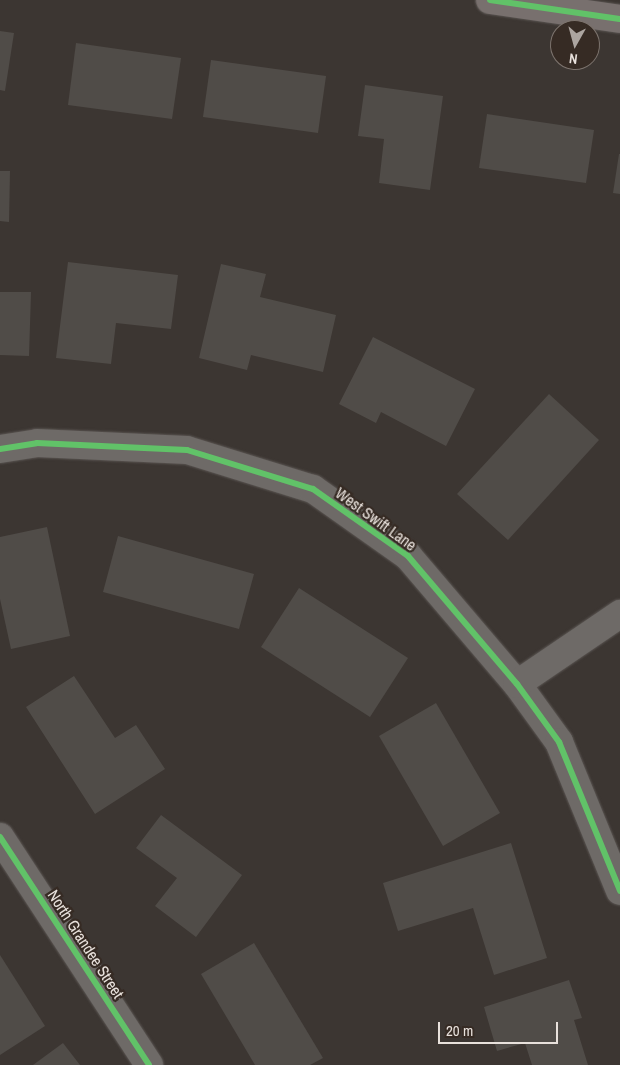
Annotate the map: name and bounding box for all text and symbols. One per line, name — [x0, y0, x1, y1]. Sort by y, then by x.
north arrow — [550, 20, 600, 70]
text: N — [568, 49, 579, 68]
street label: West Swift Lane — [332, 483, 420, 555]
street label: North Grandee Street — [44, 886, 128, 1002]
scale bar — [440, 1012, 560, 1044]
text: 20 m — [446, 1020, 473, 1041]

